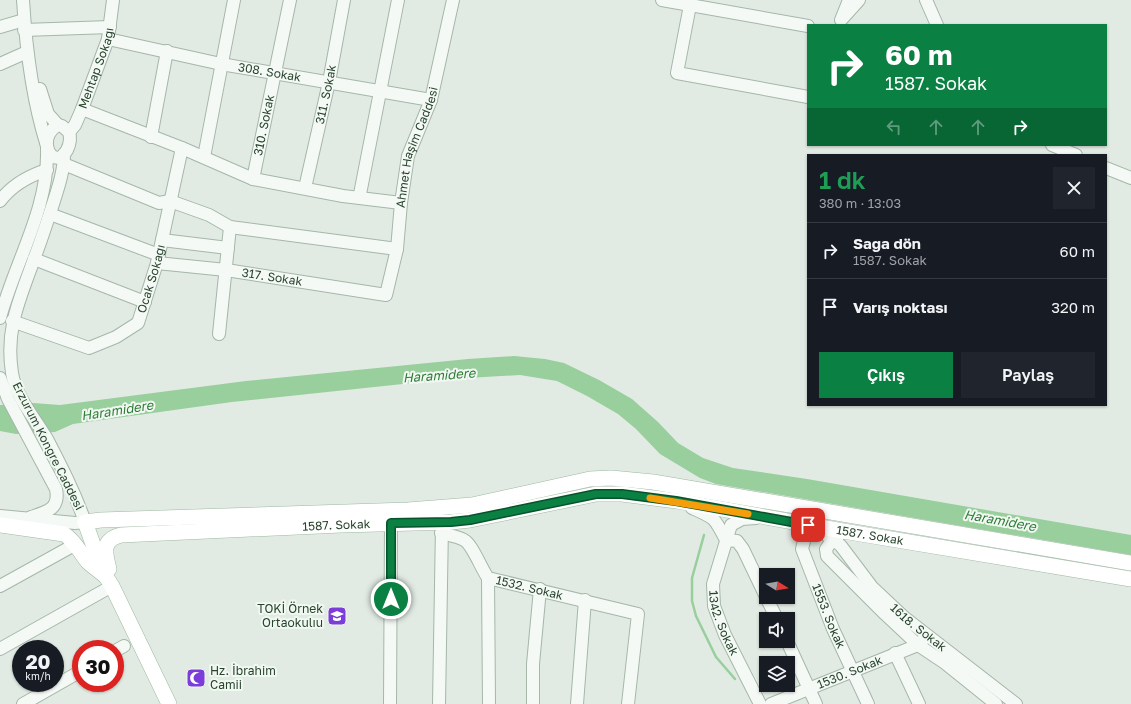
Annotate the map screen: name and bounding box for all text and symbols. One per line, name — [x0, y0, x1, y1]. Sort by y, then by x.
street label: Mehtap Sokağı — [75, 27, 116, 111]
text: 60 m — [885, 38, 952, 71]
icon: right — [819, 40, 871, 92]
street label: 308. Sokak — [237, 59, 302, 85]
street label: 311. Sokak — [312, 63, 339, 125]
text: 1587. Sokak — [885, 72, 987, 94]
street label: Ahmet Haşim Caddesi — [393, 85, 441, 209]
street label: 310. Sokak — [250, 93, 277, 157]
icon: left — [883, 116, 905, 138]
icon: ahead — [925, 116, 947, 138]
icon: ahead — [967, 116, 989, 138]
icon: right — [1009, 116, 1031, 138]
text: 1 dk — [819, 165, 866, 194]
button: close — [1053, 167, 1095, 209]
text: 380 m · 13:03 — [819, 195, 901, 211]
text: Sağa dön — [853, 234, 921, 252]
icon: right — [819, 240, 841, 262]
text: 60 m — [1060, 242, 1095, 260]
street label: Ocak Sokağı — [134, 243, 168, 315]
text: 1587. Sokak — [853, 252, 927, 268]
street label: 317. Sokak — [241, 265, 304, 289]
icon: arrive — [819, 296, 841, 318]
text: Varış noktası — [853, 298, 948, 316]
text: 320 m — [1051, 298, 1095, 316]
button: Çıkış — [819, 352, 953, 398]
button: Paylaş — [961, 352, 1095, 398]
water label: Haramidere — [402, 364, 477, 386]
street label: Erzurum Kongre Caddesi — [10, 379, 87, 512]
water label: Haramidere — [80, 396, 156, 424]
water label: Haramidere — [963, 506, 1039, 534]
pin — [791, 508, 825, 542]
icon: arrive — [797, 514, 819, 536]
street label: 1587. Sokak — [302, 516, 371, 534]
street label: 1587. Sokak — [835, 522, 905, 548]
north arrow — [759, 568, 795, 604]
map controls — [759, 568, 795, 692]
street label: 1532. Sokak — [494, 572, 565, 603]
position arrow — [370, 578, 412, 620]
street label: 1553. Sokak — [809, 582, 849, 651]
street label: 1342. Sokak — [706, 590, 742, 658]
street label: 1618. Sokak — [887, 600, 950, 654]
place label: TOKİ Örnek Ortaokulıu — [257, 601, 323, 630]
school or university icon: TOKİ Örnek Ortaokulıu — [326, 605, 348, 627]
button: sound — [759, 612, 795, 648]
speed limit sign: 30 — [72, 640, 124, 692]
text: 20 — [25, 649, 51, 673]
street label: 1530. Sokak — [815, 652, 885, 692]
button: layers — [759, 656, 795, 692]
place label: Hz. İbrahim Camii — [210, 663, 276, 692]
mosque icon: Hz. İbrahim Camii — [185, 667, 207, 689]
text: km/h — [25, 670, 51, 682]

